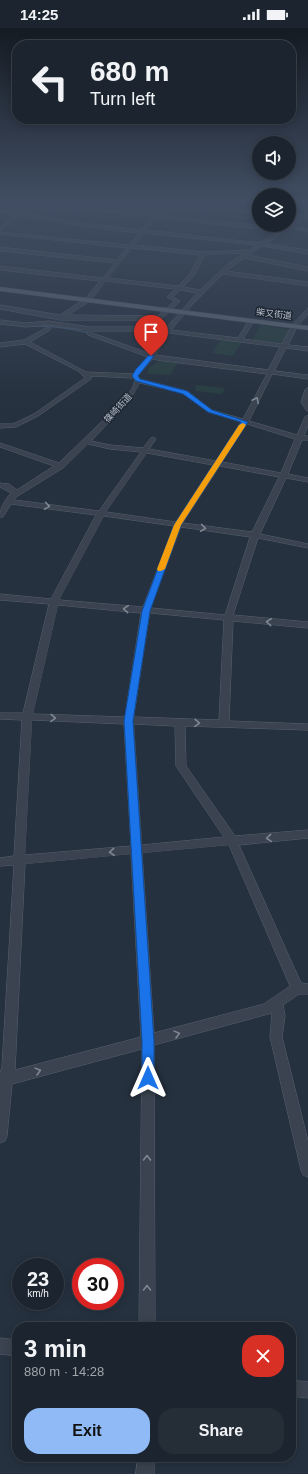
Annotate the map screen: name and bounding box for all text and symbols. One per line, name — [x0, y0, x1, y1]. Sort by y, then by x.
text: 14:25 — [20, 6, 58, 23]
icon: left — [24, 56, 76, 108]
text: 680 m — [90, 56, 169, 87]
text: Turn left — [90, 89, 155, 109]
map controls — [252, 136, 296, 232]
button: sound — [252, 136, 296, 180]
button: layers — [252, 188, 296, 232]
street label: 柴又街道 — [256, 307, 292, 321]
pin — [134, 315, 168, 356]
icon: arrive — [140, 321, 162, 343]
street label: 篠崎街道 — [102, 391, 134, 425]
one-way arrow — [251, 397, 259, 404]
one-way arrow — [44, 501, 50, 510]
one-way arrow — [200, 524, 206, 533]
one-way arrow — [123, 605, 129, 614]
one-way arrow — [266, 618, 272, 627]
one-way arrow — [50, 714, 56, 722]
one-way arrow — [194, 719, 200, 727]
one-way arrow — [266, 833, 272, 842]
one-way arrow — [109, 847, 115, 856]
one-way arrow — [174, 1030, 180, 1038]
position arrow — [127, 1057, 169, 1099]
one-way arrow — [34, 1067, 41, 1076]
one-way arrow — [143, 1155, 151, 1161]
speed limit sign: 30 — [72, 1258, 124, 1310]
text: 23 — [27, 1268, 49, 1290]
one-way arrow — [143, 1285, 151, 1291]
text: km/h — [27, 1288, 49, 1299]
text: 3 min — [24, 1335, 87, 1362]
button: close — [242, 1335, 284, 1377]
text: 880 m · 14:28 — [24, 1364, 104, 1379]
button: Exit — [24, 1408, 150, 1454]
button: Share — [158, 1408, 284, 1454]

